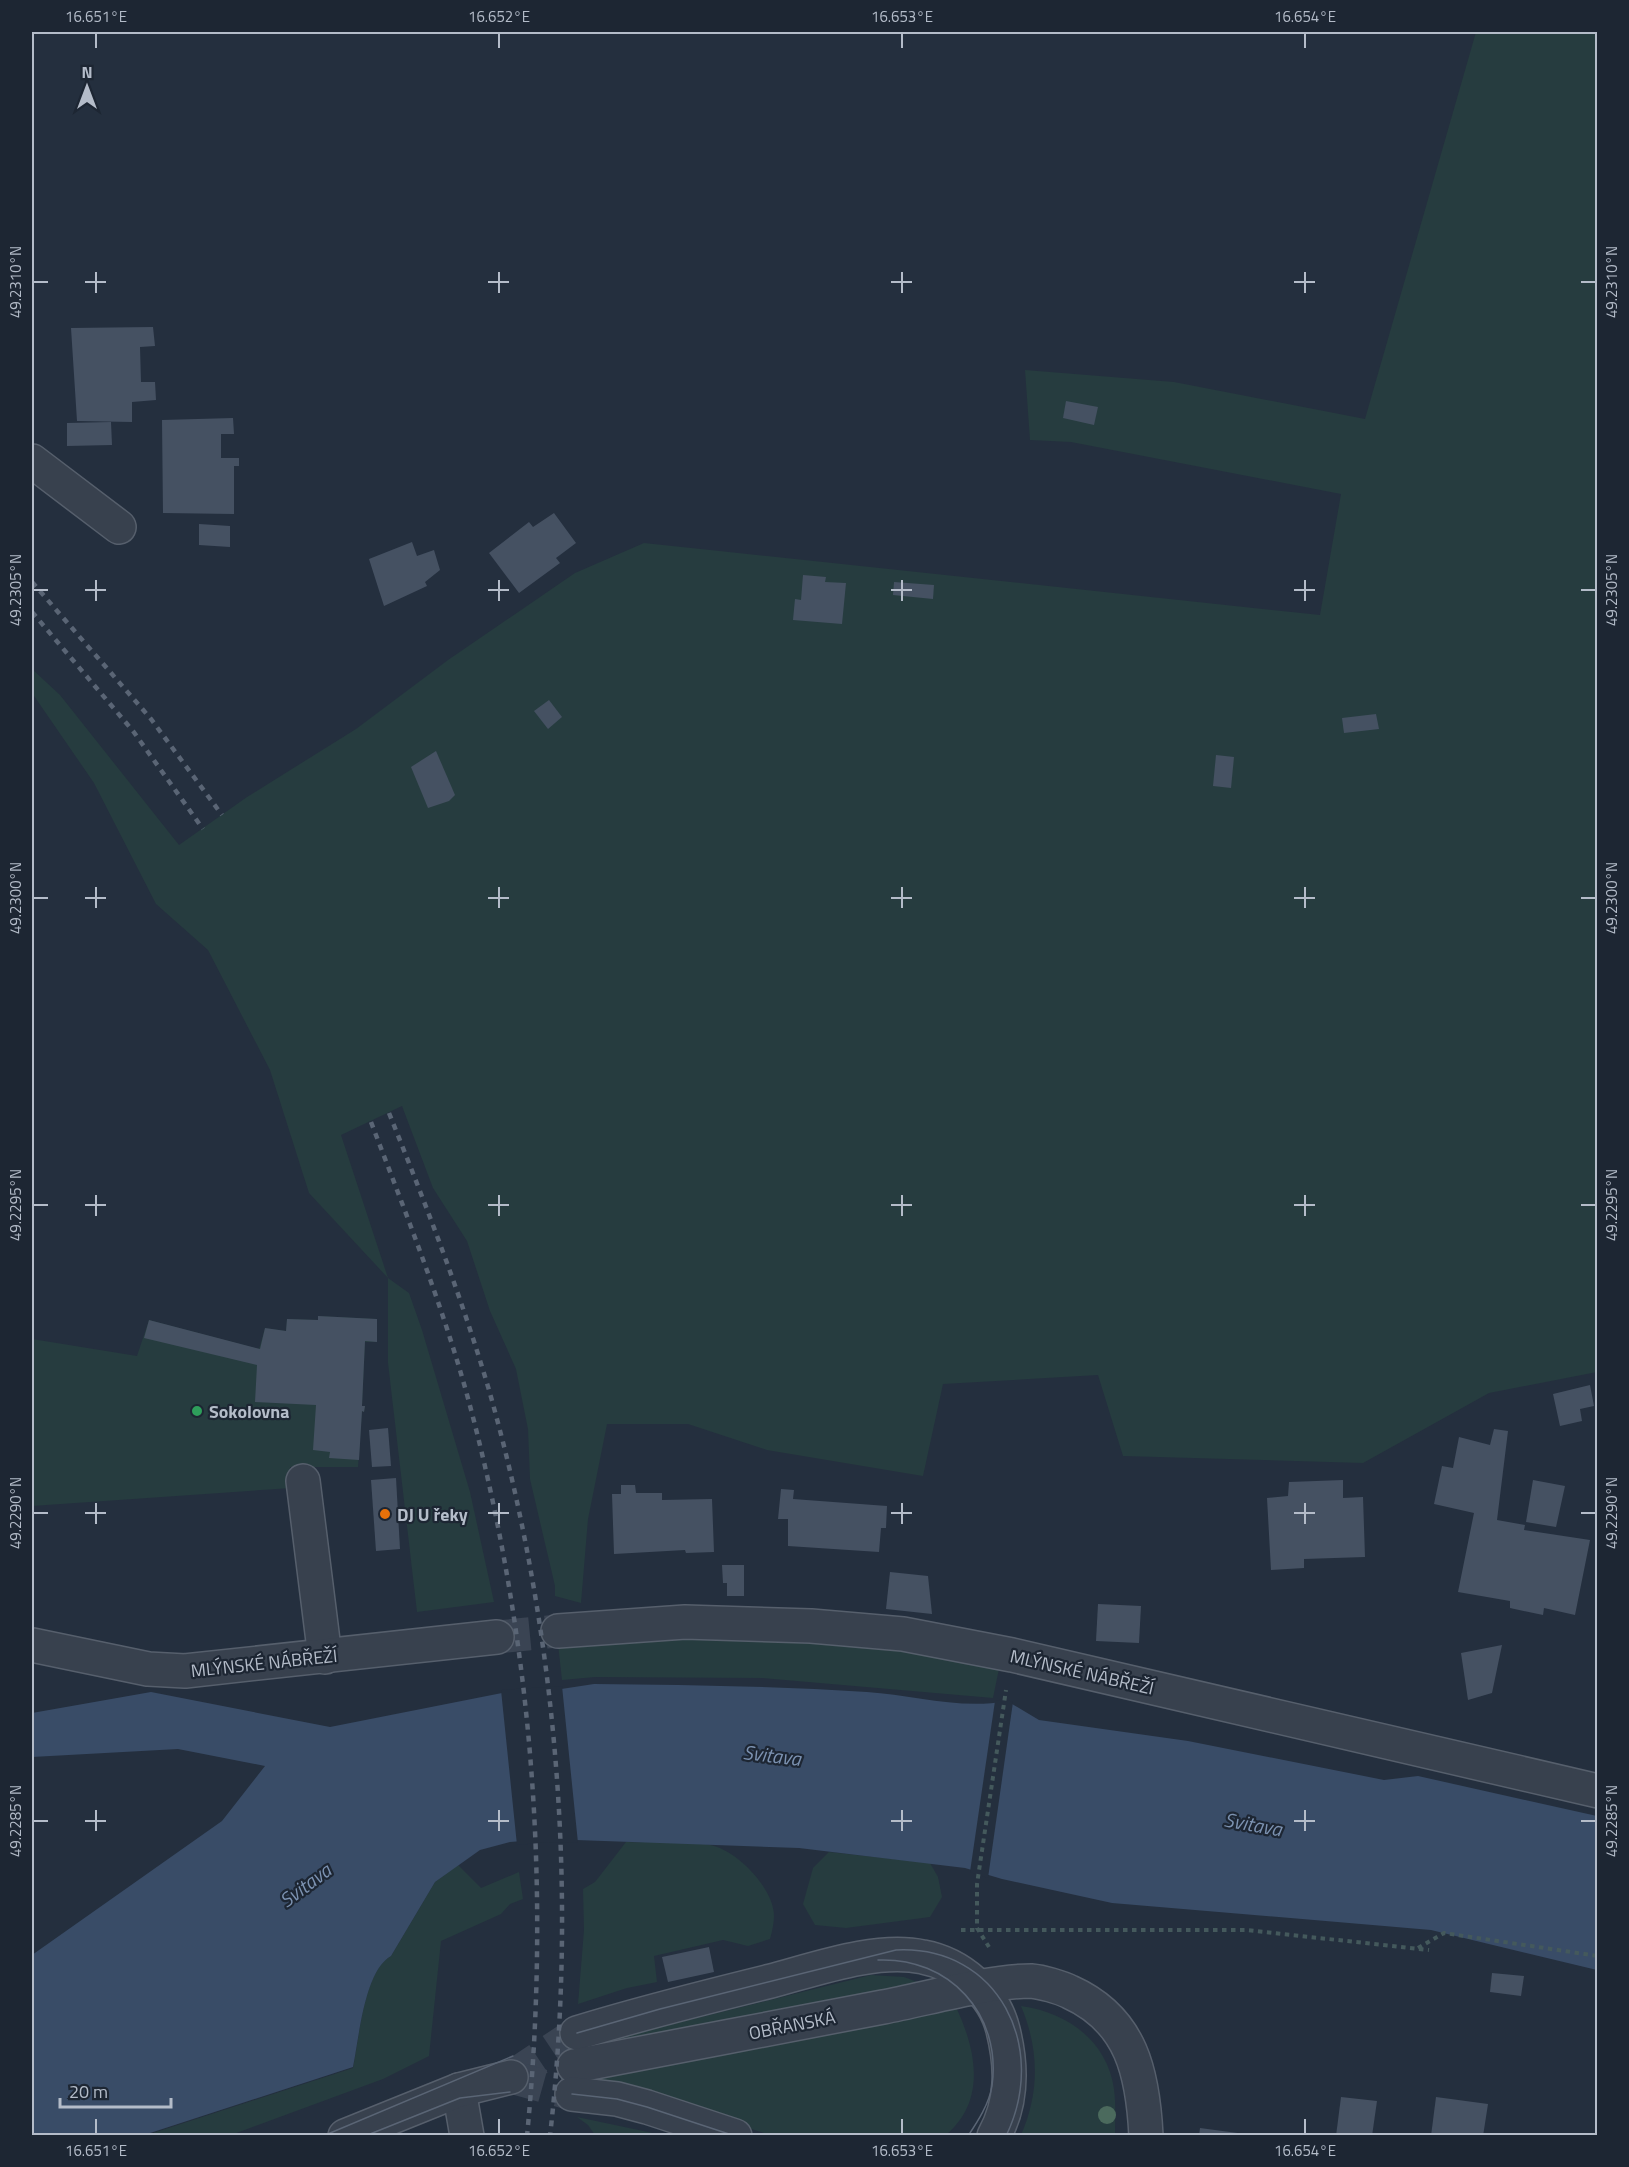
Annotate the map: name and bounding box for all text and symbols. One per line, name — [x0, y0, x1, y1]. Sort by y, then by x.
text: 16.651°E — [65, 5, 127, 28]
text: 16.652°E — [468, 5, 530, 28]
text: 16.653°E — [871, 5, 933, 28]
text: 16.654°E — [1274, 5, 1336, 28]
north arrow — [57, 57, 117, 117]
text: N — [81, 60, 93, 84]
text: 49.2310°N — [4, 246, 27, 318]
text: 49.2310°N — [1600, 246, 1623, 318]
text: 49.2305°N — [4, 554, 27, 626]
text: 49.2305°N — [1600, 554, 1623, 626]
text: 49.2300°N — [4, 862, 27, 934]
text: 49.2300°N — [1600, 862, 1623, 934]
text: 49.2295°N — [4, 1169, 27, 1241]
text: 49.2295°N — [1600, 1169, 1623, 1241]
place label: Sokolovna — [209, 1398, 289, 1425]
marker: Sokolovna — [190, 1404, 204, 1418]
text: 49.2290°N — [4, 1477, 27, 1549]
text: 49.2290°N — [1600, 1477, 1623, 1549]
place label: DJ U řeky — [397, 1501, 468, 1528]
marker: DJ U řeky — [378, 1507, 392, 1521]
street label: MLÝNSKÉ NÁBŘEŽÍ — [189, 1642, 339, 1684]
street label: MLÝNSKÉ NÁBŘEŽÍ — [1007, 1642, 1157, 1702]
water label: Svitava — [741, 1736, 804, 1774]
text: 49.2285°N — [4, 1785, 27, 1857]
text: 49.2285°N — [1600, 1785, 1623, 1857]
water label: Svitava — [1222, 1804, 1285, 1844]
water label: Svitava — [272, 1855, 338, 1915]
street label: OBŘANSKÁ — [746, 2003, 838, 2047]
scale bar — [60, 2071, 171, 2109]
text: 20 m — [69, 2078, 108, 2105]
text: 16.651°E — [65, 2139, 127, 2162]
text: 16.652°E — [468, 2139, 530, 2162]
text: 16.653°E — [871, 2139, 933, 2162]
text: 16.654°E — [1274, 2139, 1336, 2162]

